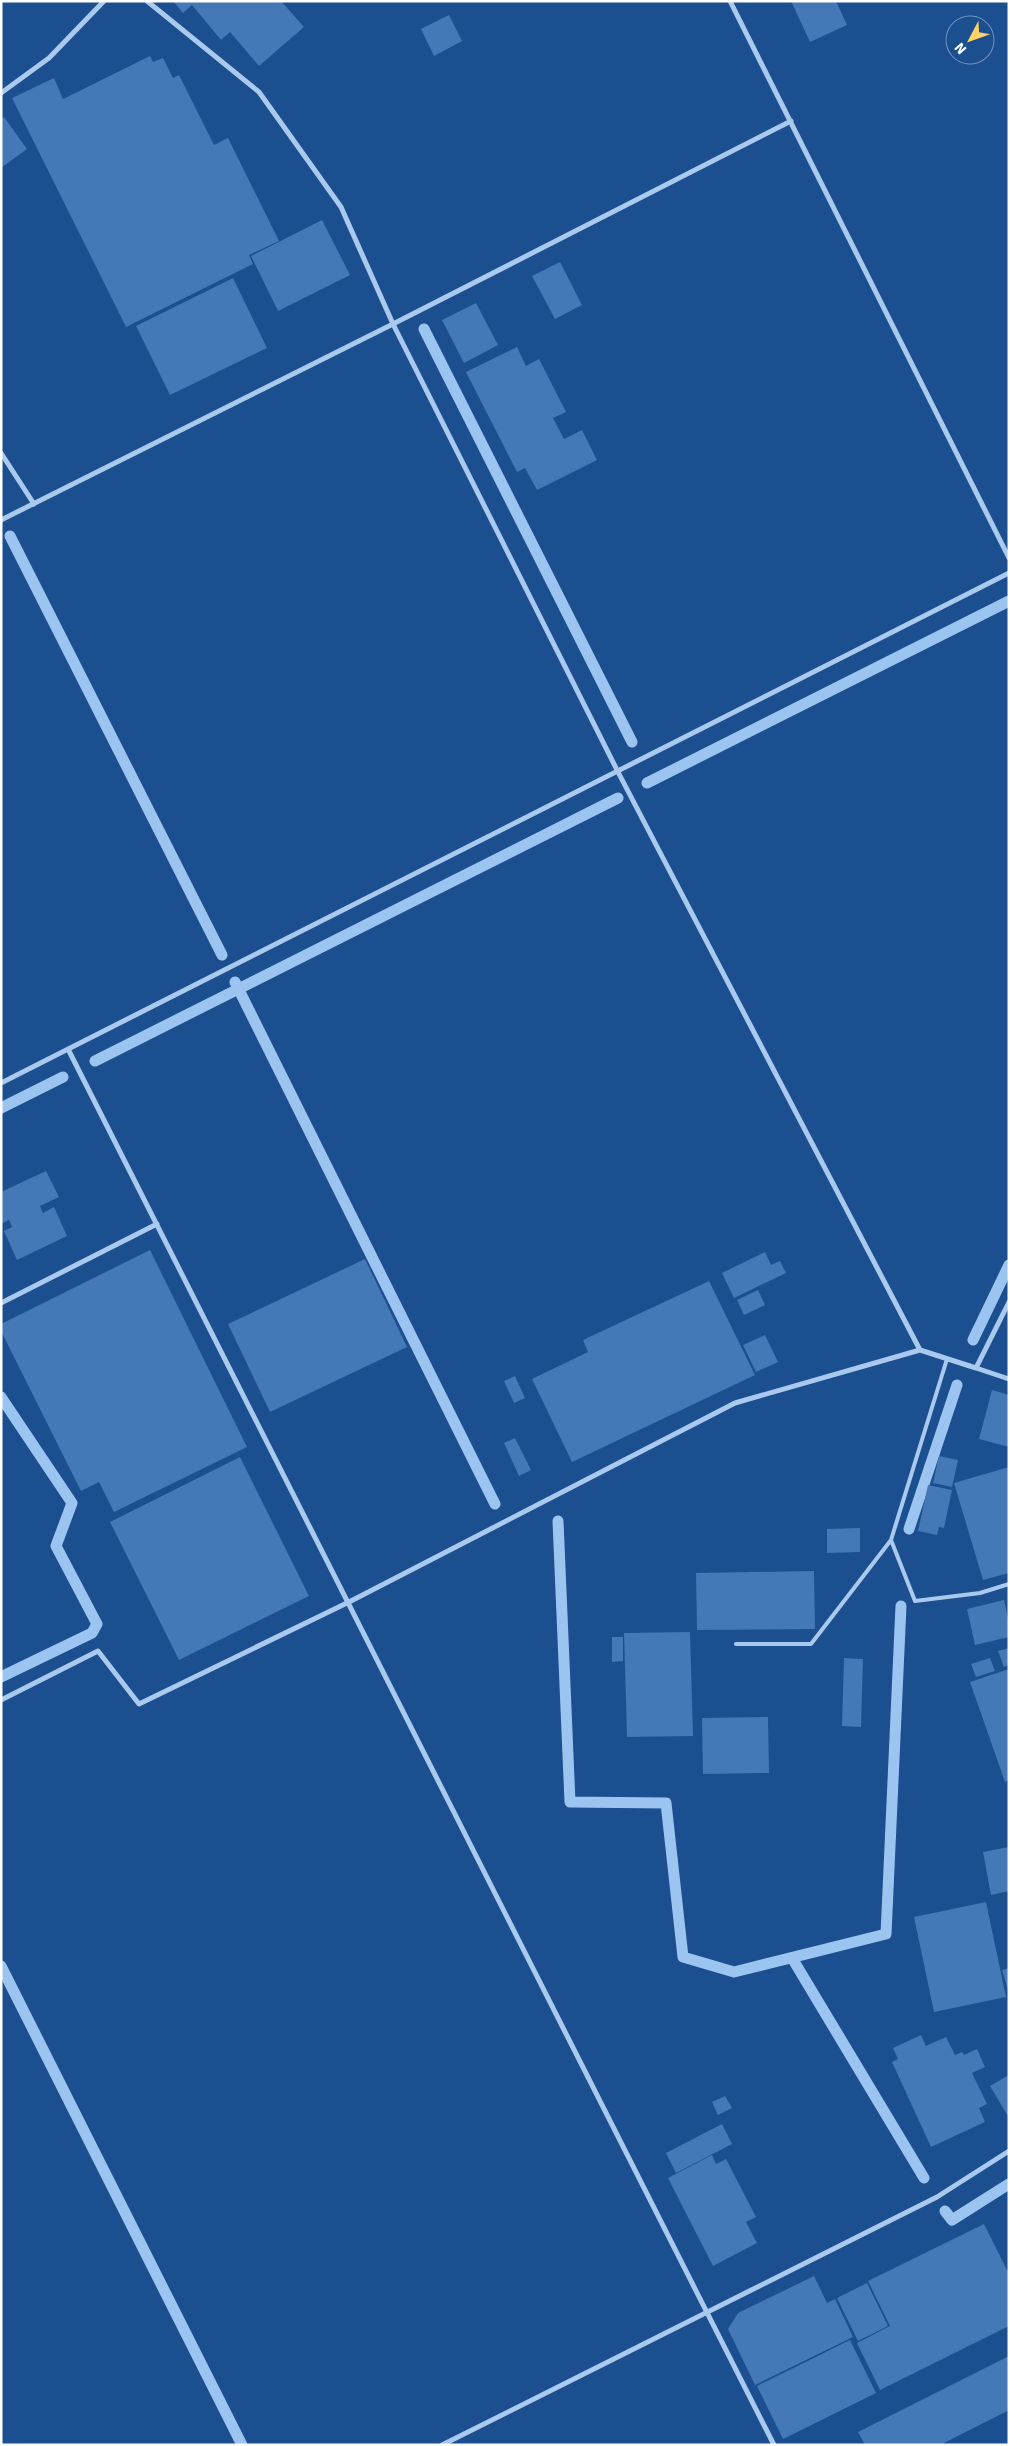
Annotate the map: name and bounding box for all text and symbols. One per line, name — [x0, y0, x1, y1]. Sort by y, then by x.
north arrow — [945, 15, 995, 65]
text: N — [951, 39, 970, 57]

